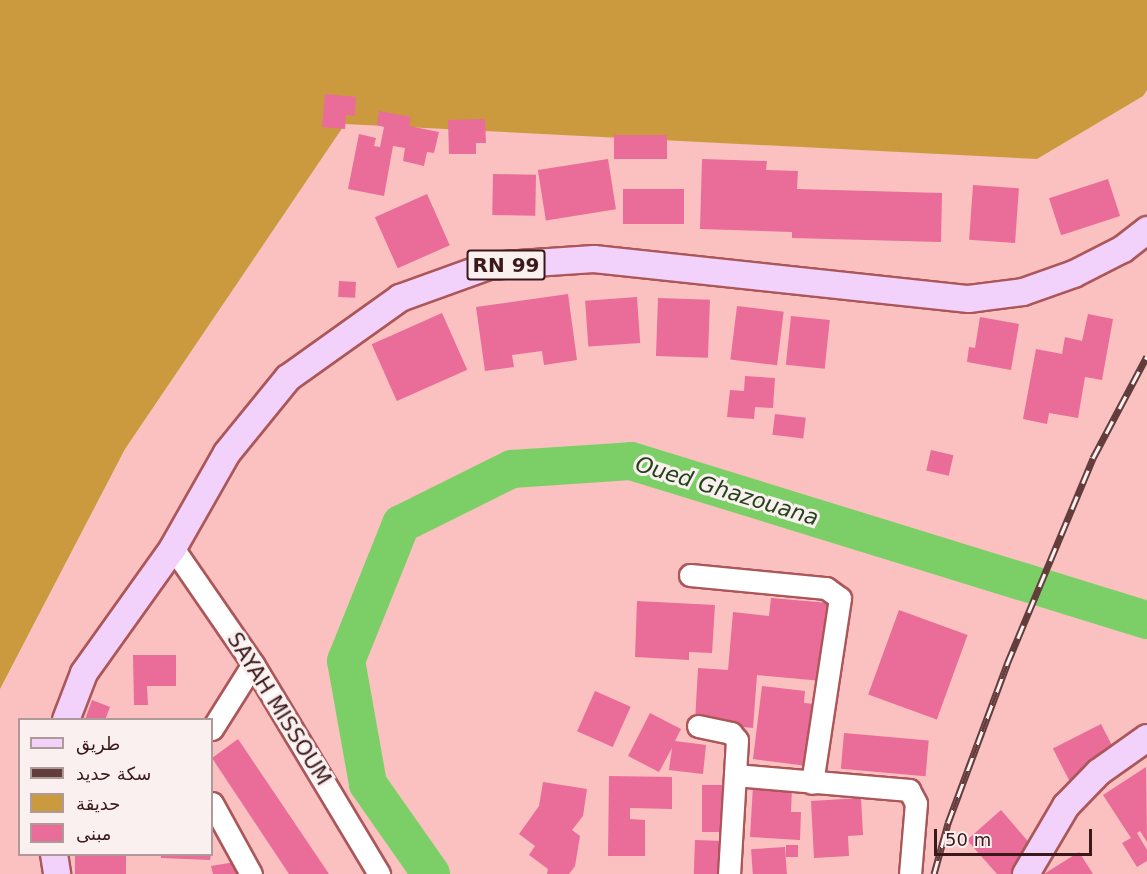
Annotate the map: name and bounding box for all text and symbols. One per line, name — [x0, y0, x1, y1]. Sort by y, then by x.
road number: RN 99 — [466, 248, 546, 282]
water label: Oued Ghazouana — [632, 451, 822, 531]
street label: SAYAH MISSOUM — [222, 628, 336, 790]
legend — [18, 718, 213, 856]
text: طريق — [76, 733, 120, 754]
text: سكة حديد — [76, 763, 151, 784]
text: حديقة — [76, 793, 120, 814]
scale bar — [937, 817, 1094, 855]
text: مبنى — [76, 823, 112, 844]
text: 50 m — [945, 829, 991, 850]

